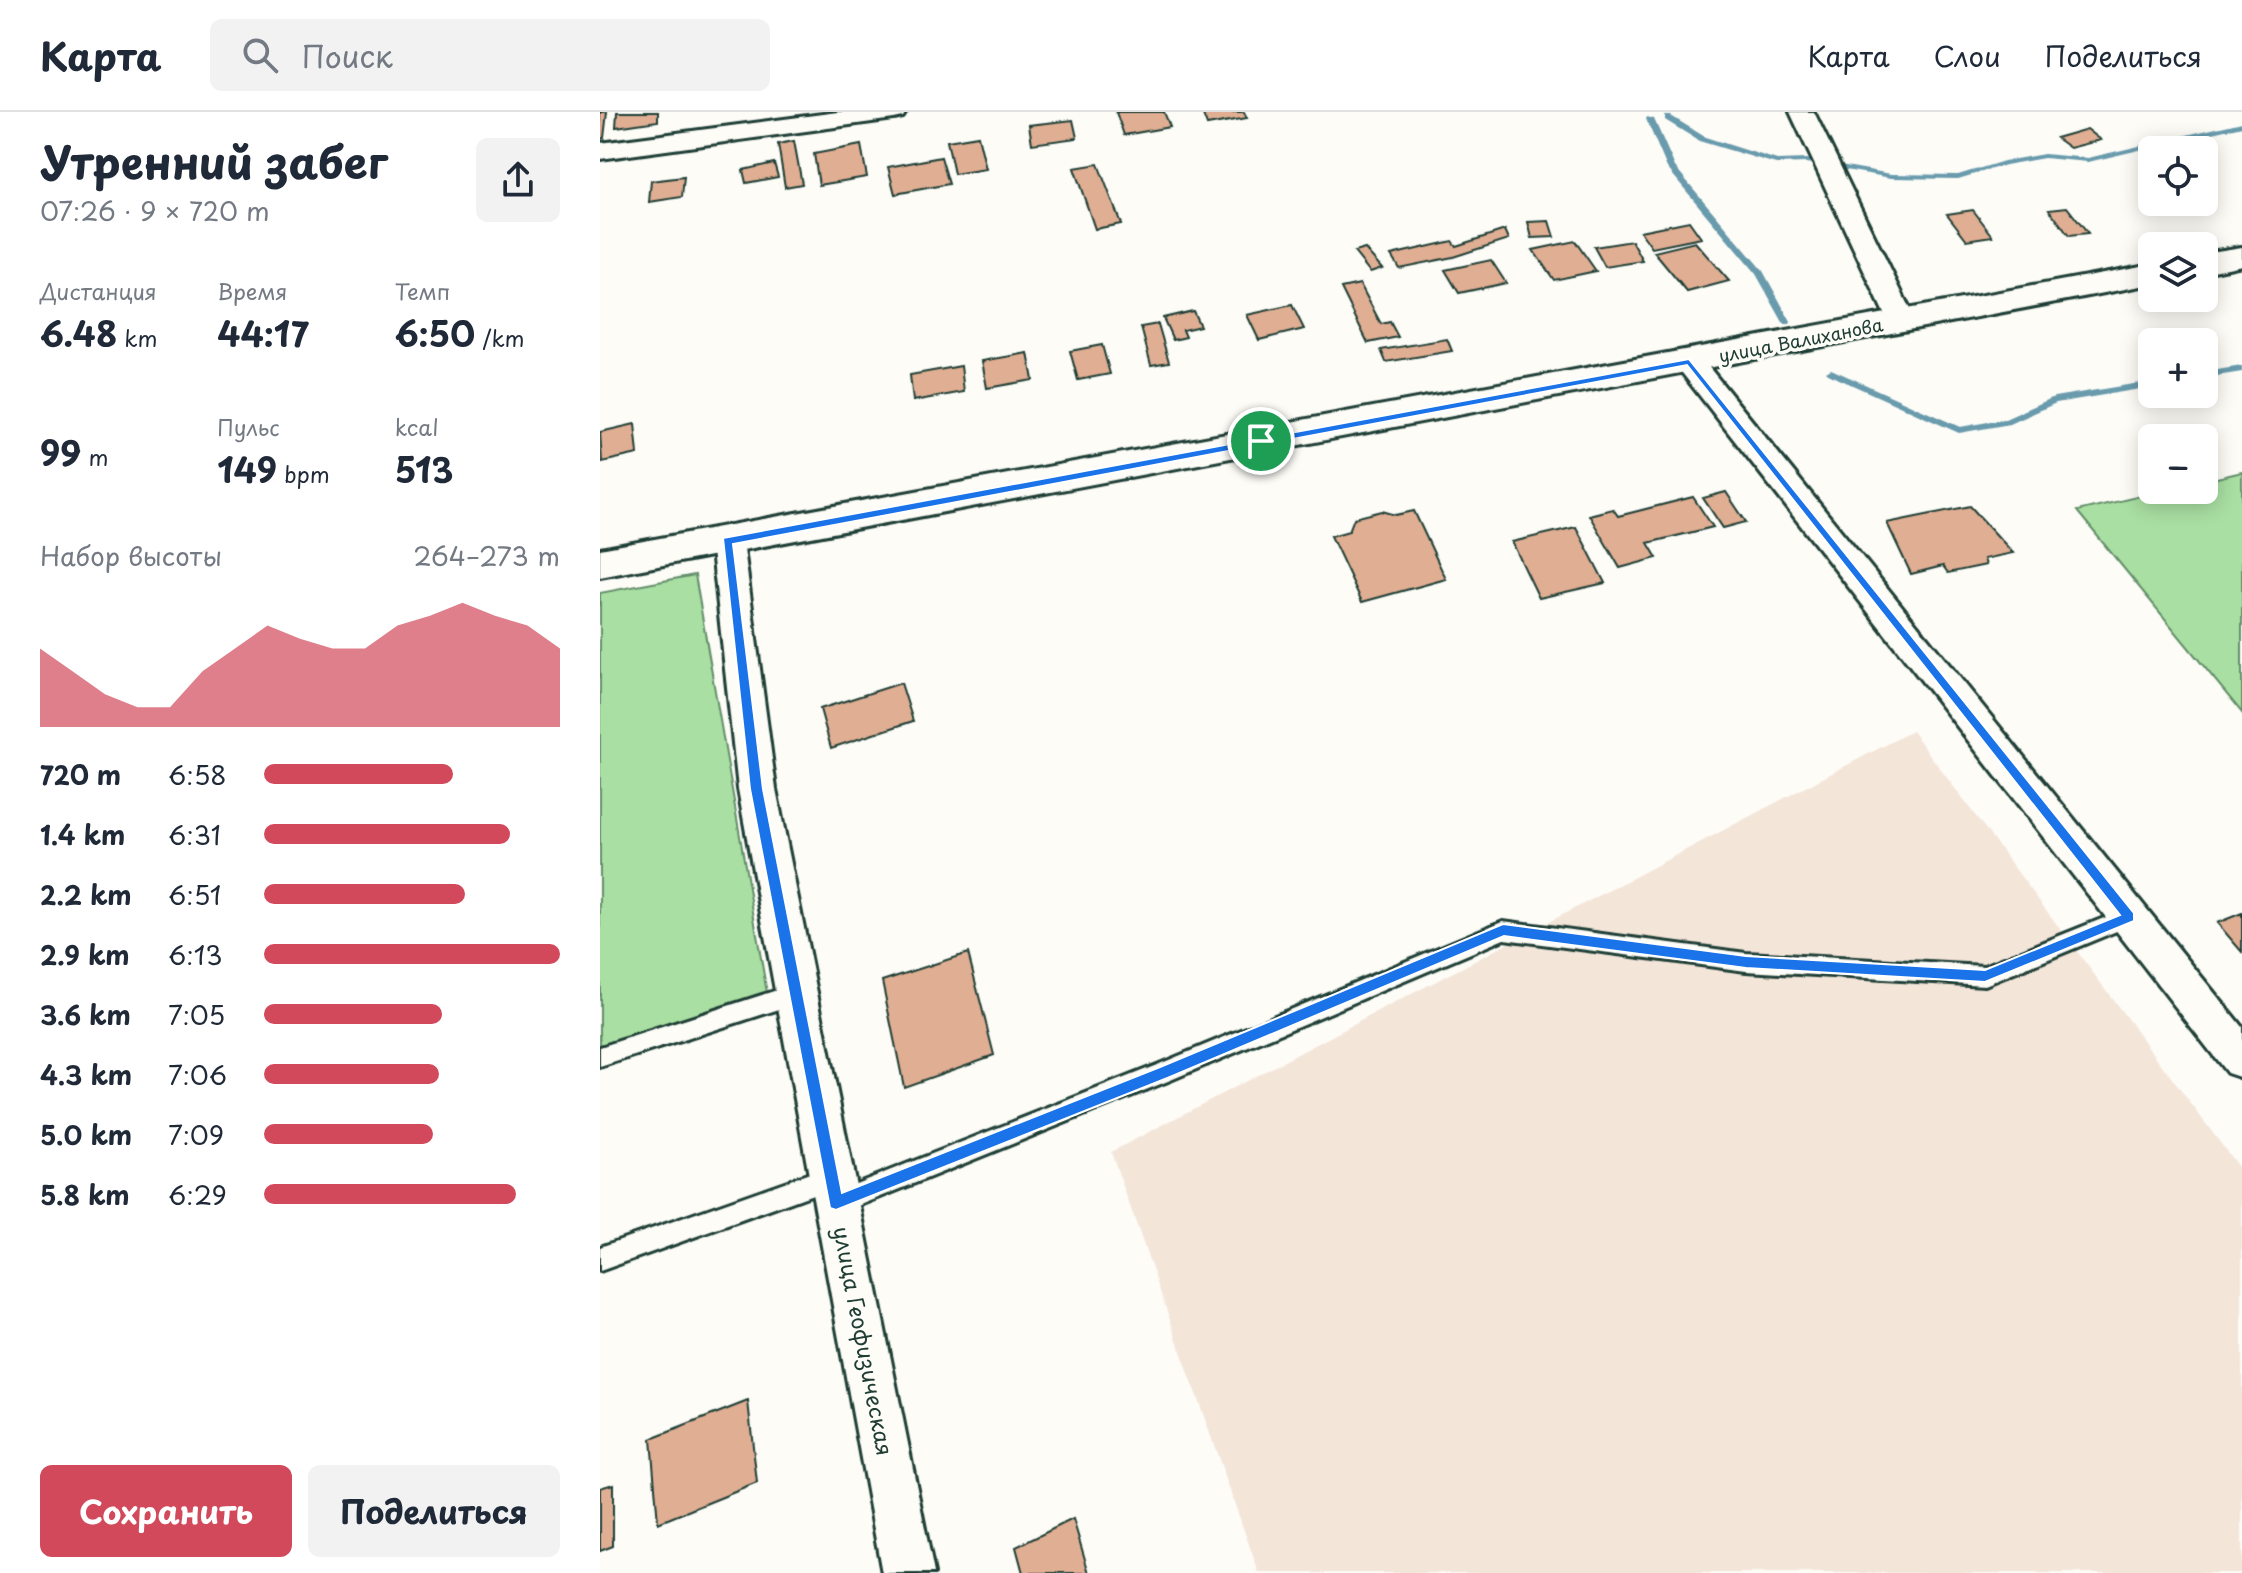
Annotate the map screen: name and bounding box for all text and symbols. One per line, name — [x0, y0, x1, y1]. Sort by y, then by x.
search box — [210, 19, 770, 91]
text: Карта — [40, 27, 162, 84]
icon: search — [238, 33, 282, 77]
text: Поиск — [302, 33, 393, 78]
text: Карта — [1807, 34, 1890, 77]
text: Слои — [1934, 34, 2001, 77]
text: Поделиться — [2045, 34, 2202, 77]
text: Утренний забег — [40, 128, 388, 194]
map controls — [2138, 136, 2218, 504]
button: locate — [2138, 136, 2218, 216]
button: share — [476, 138, 560, 222]
text: 07:26 · 9 × 720 m — [40, 191, 270, 230]
button: layers — [2138, 232, 2218, 312]
text: Дистанция — [40, 274, 157, 307]
text: Время — [217, 274, 288, 307]
text: Темп — [395, 274, 450, 307]
text: 6.48 — [40, 307, 117, 359]
text: 44:17 — [217, 307, 309, 359]
text: 6:50 — [395, 307, 475, 359]
street label: улица Валиханова — [1716, 310, 1886, 369]
text: km — [117, 321, 157, 354]
text: /km — [475, 321, 525, 354]
button: + — [2138, 328, 2218, 408]
pin — [1227, 407, 1295, 475]
text: Пульс — [217, 410, 280, 443]
text: kcal — [395, 410, 439, 443]
icon: arrive — [1239, 419, 1283, 463]
button: − — [2138, 424, 2218, 504]
text: 99 — [40, 426, 81, 478]
text: m — [81, 440, 108, 473]
text: 149 — [217, 443, 277, 495]
text: 513 — [395, 443, 453, 495]
text: bpm — [277, 457, 330, 490]
text: Набор высоты — [40, 536, 222, 575]
text: 264–273 m — [413, 536, 560, 575]
text: 720 m — [40, 755, 121, 794]
text: 6:58 — [168, 755, 227, 794]
text: 1.4 km — [40, 815, 125, 854]
text: 6:31 — [168, 815, 221, 854]
text: 2.2 km — [40, 875, 131, 914]
text: 6:51 — [168, 875, 221, 914]
text: 2.9 km — [40, 935, 130, 974]
text: 6:13 — [168, 935, 223, 974]
text: 3.6 km — [40, 995, 131, 1034]
text: 7:05 — [168, 995, 225, 1034]
text: 4.3 km — [40, 1055, 132, 1094]
text: 7:06 — [168, 1055, 227, 1094]
text: 5.0 km — [40, 1115, 132, 1154]
text: 7:09 — [168, 1115, 224, 1154]
text: 5.8 km — [40, 1175, 130, 1214]
text: 6:29 — [168, 1175, 227, 1214]
street label: улица Геофизическая — [826, 1223, 903, 1458]
button: Сохранить — [40, 1465, 292, 1557]
button: Поделиться — [308, 1465, 560, 1557]

